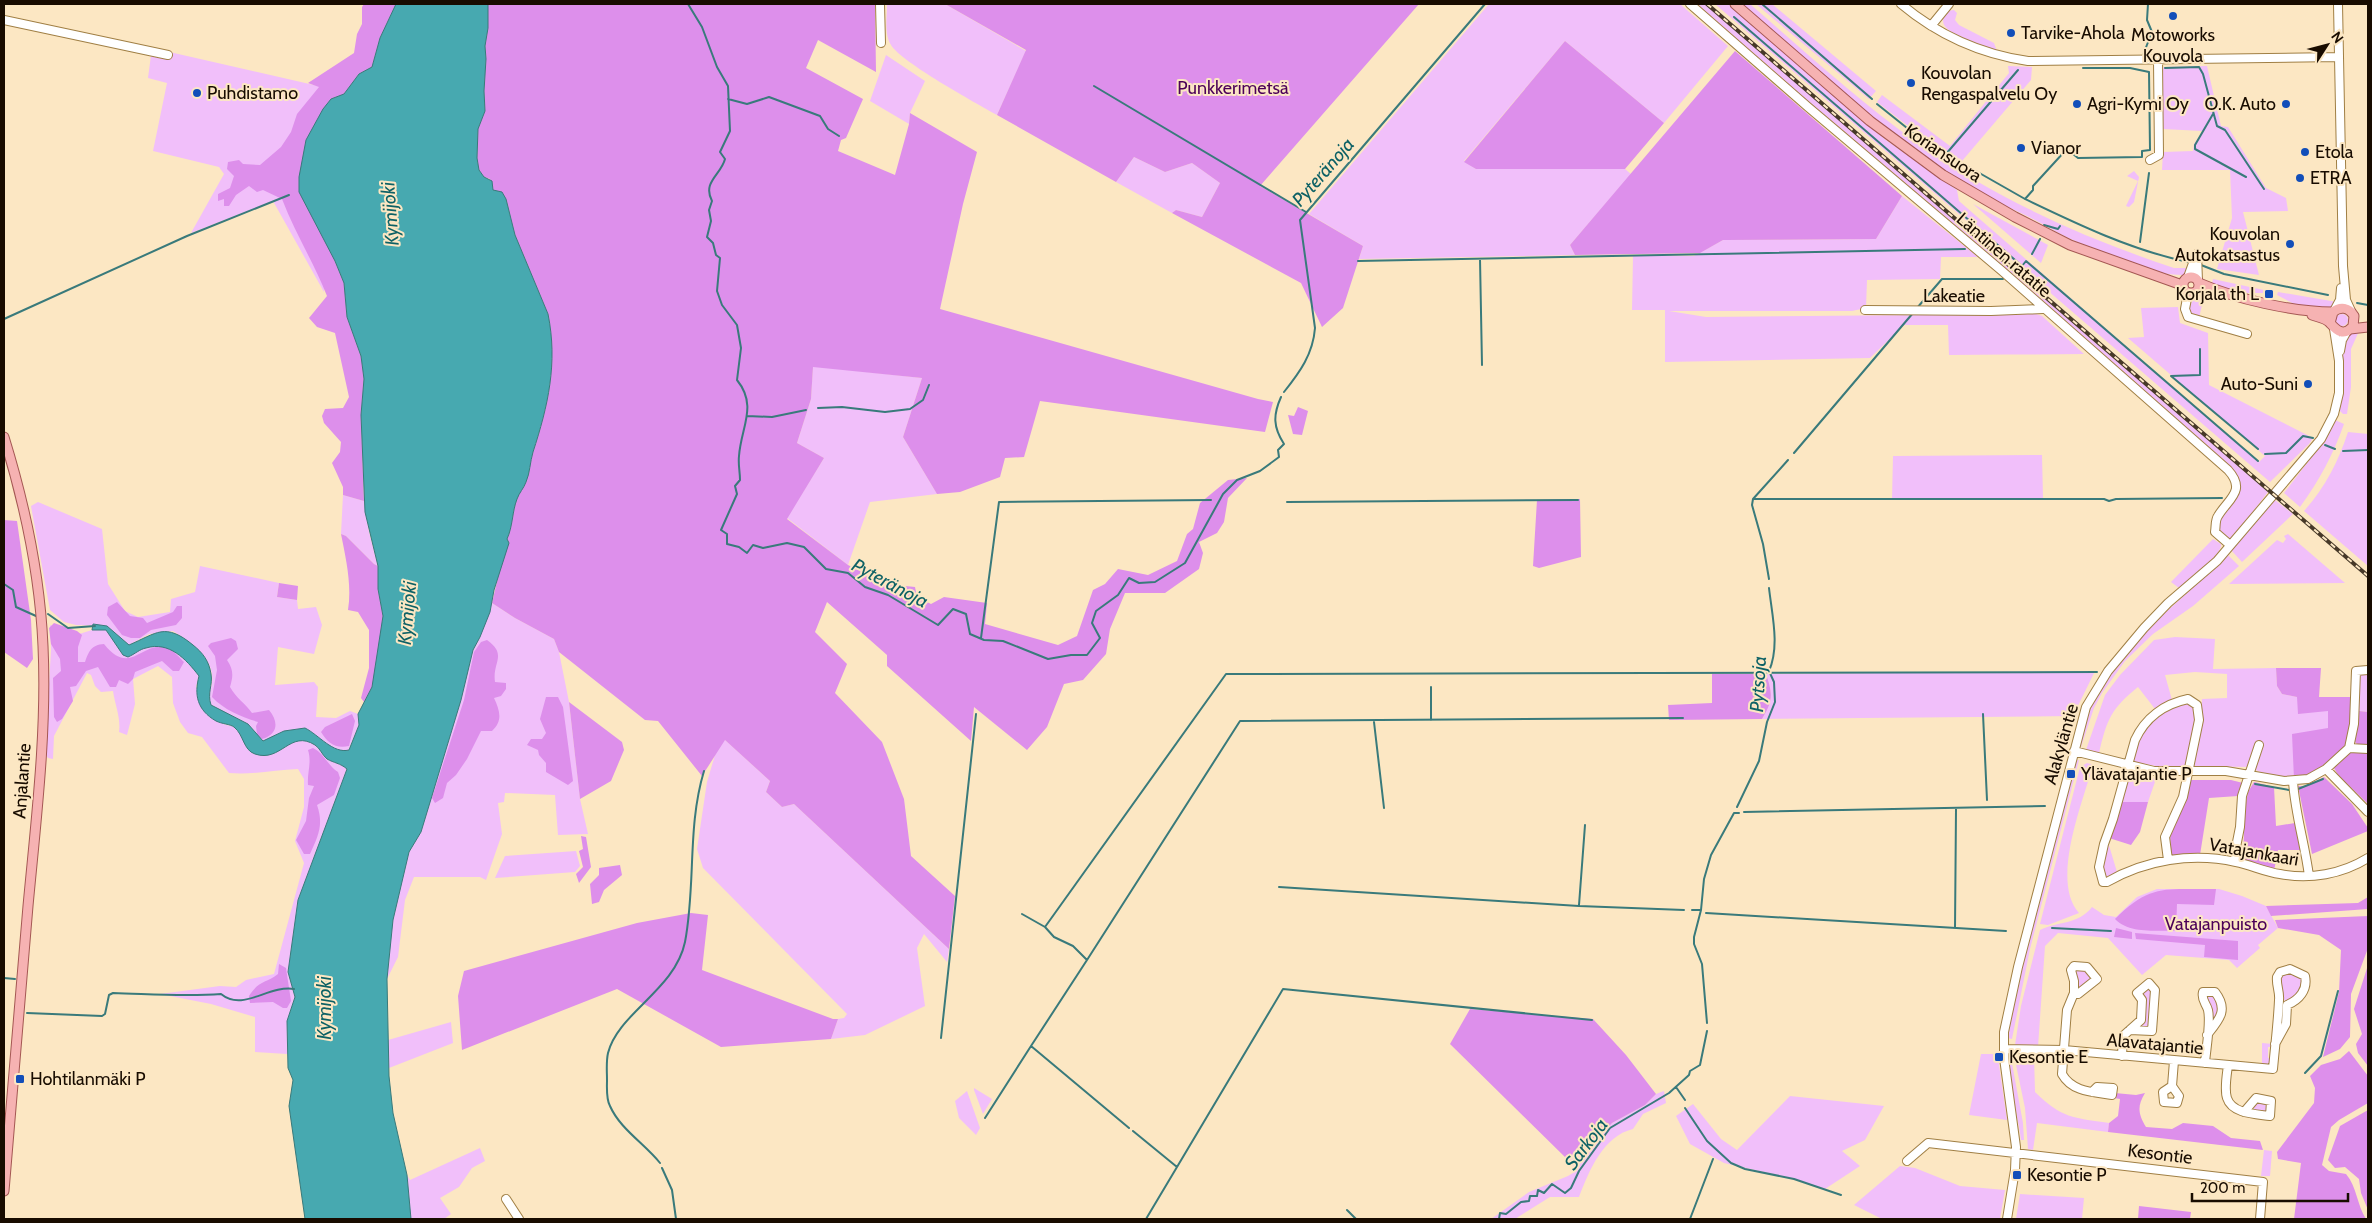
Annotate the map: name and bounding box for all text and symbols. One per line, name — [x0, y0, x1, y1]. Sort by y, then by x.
marker: Motoworks Kouvola — [2167, 10, 2179, 22]
north arrow — [2302, 20, 2352, 70]
place label: Tarvike-Ahola — [2021, 22, 2125, 44]
place label: Motoworks Kouvola — [2131, 24, 2215, 67]
marker: Tarvike-Ahola — [2005, 27, 2017, 39]
text: N — [2327, 28, 2348, 47]
place label: Kouvolan Rengaspalvelu Oy — [1921, 62, 2057, 105]
park label: Punkkerimetsä — [1177, 77, 1289, 99]
marker: Kouvolan Rengaspalvelu Oy — [1905, 77, 1917, 89]
place label: Puhdistamo — [207, 82, 298, 104]
marker: Puhdistamo — [191, 87, 203, 99]
place label: Agri-Kymi Oy — [2087, 93, 2189, 115]
place label: O.K. Auto — [2204, 93, 2276, 115]
marker: Agri-Kymi Oy — [2071, 98, 2083, 110]
marker: O.K. Auto — [2280, 98, 2292, 110]
street label: Koriansuora — [1900, 119, 1986, 187]
water label: Pyteränoja — [1287, 133, 1359, 211]
place label: Vianor — [2031, 137, 2081, 159]
place label: Etola — [2315, 141, 2354, 163]
marker: Vianor — [2015, 142, 2027, 154]
marker: Etola — [2299, 146, 2311, 158]
place label: ETRA — [2310, 167, 2352, 189]
marker: ETRA — [2294, 172, 2306, 184]
water label: Kymijoki — [376, 181, 404, 247]
street label: Läntinen ratatie — [1952, 208, 2056, 302]
place label: Kouvolan Autokatsastus — [2175, 223, 2280, 266]
marker: Kouvolan Autokatsastus — [2284, 238, 2296, 250]
place label: Korjala th L — [2176, 283, 2259, 305]
street label: Lakeatie — [1923, 285, 1985, 307]
marker: Korjala th L — [2263, 288, 2275, 300]
place label: Auto-Suni — [2221, 373, 2298, 395]
marker: Auto-Suni — [2302, 378, 2314, 390]
water label: Pyteränoja — [848, 553, 932, 613]
water label: Kymijoki — [393, 579, 421, 646]
water label: Pytsoja — [1745, 655, 1771, 713]
street label: Alakyläntie — [2039, 701, 2083, 787]
street label: Anjalantie — [8, 743, 36, 819]
place label: Ylävatajantie P — [2080, 763, 2192, 785]
marker: Ylävatajantie P — [2065, 768, 2077, 780]
street label: Vatajankaari — [2207, 833, 2301, 871]
park label: Vatajanpuisto — [2165, 913, 2267, 935]
water label: Kymijoki — [313, 975, 336, 1040]
street label: Alavatajantie — [2106, 1029, 2204, 1059]
place label: Kesontie E — [2009, 1046, 2088, 1068]
marker: Kesontie E — [1993, 1051, 2005, 1063]
place label: Hohtilanmäki P — [30, 1068, 145, 1090]
marker: Hohtilanmäki P — [14, 1073, 26, 1085]
water label: Sarkoja — [1559, 1114, 1613, 1174]
street label: Kesontie — [2126, 1139, 2194, 1169]
place label: Kesontie P — [2027, 1164, 2107, 1186]
marker: Kesontie P — [2011, 1169, 2023, 1181]
scale bar — [2192, 1170, 2348, 1202]
text: 200 m — [2200, 1179, 2245, 1197]

